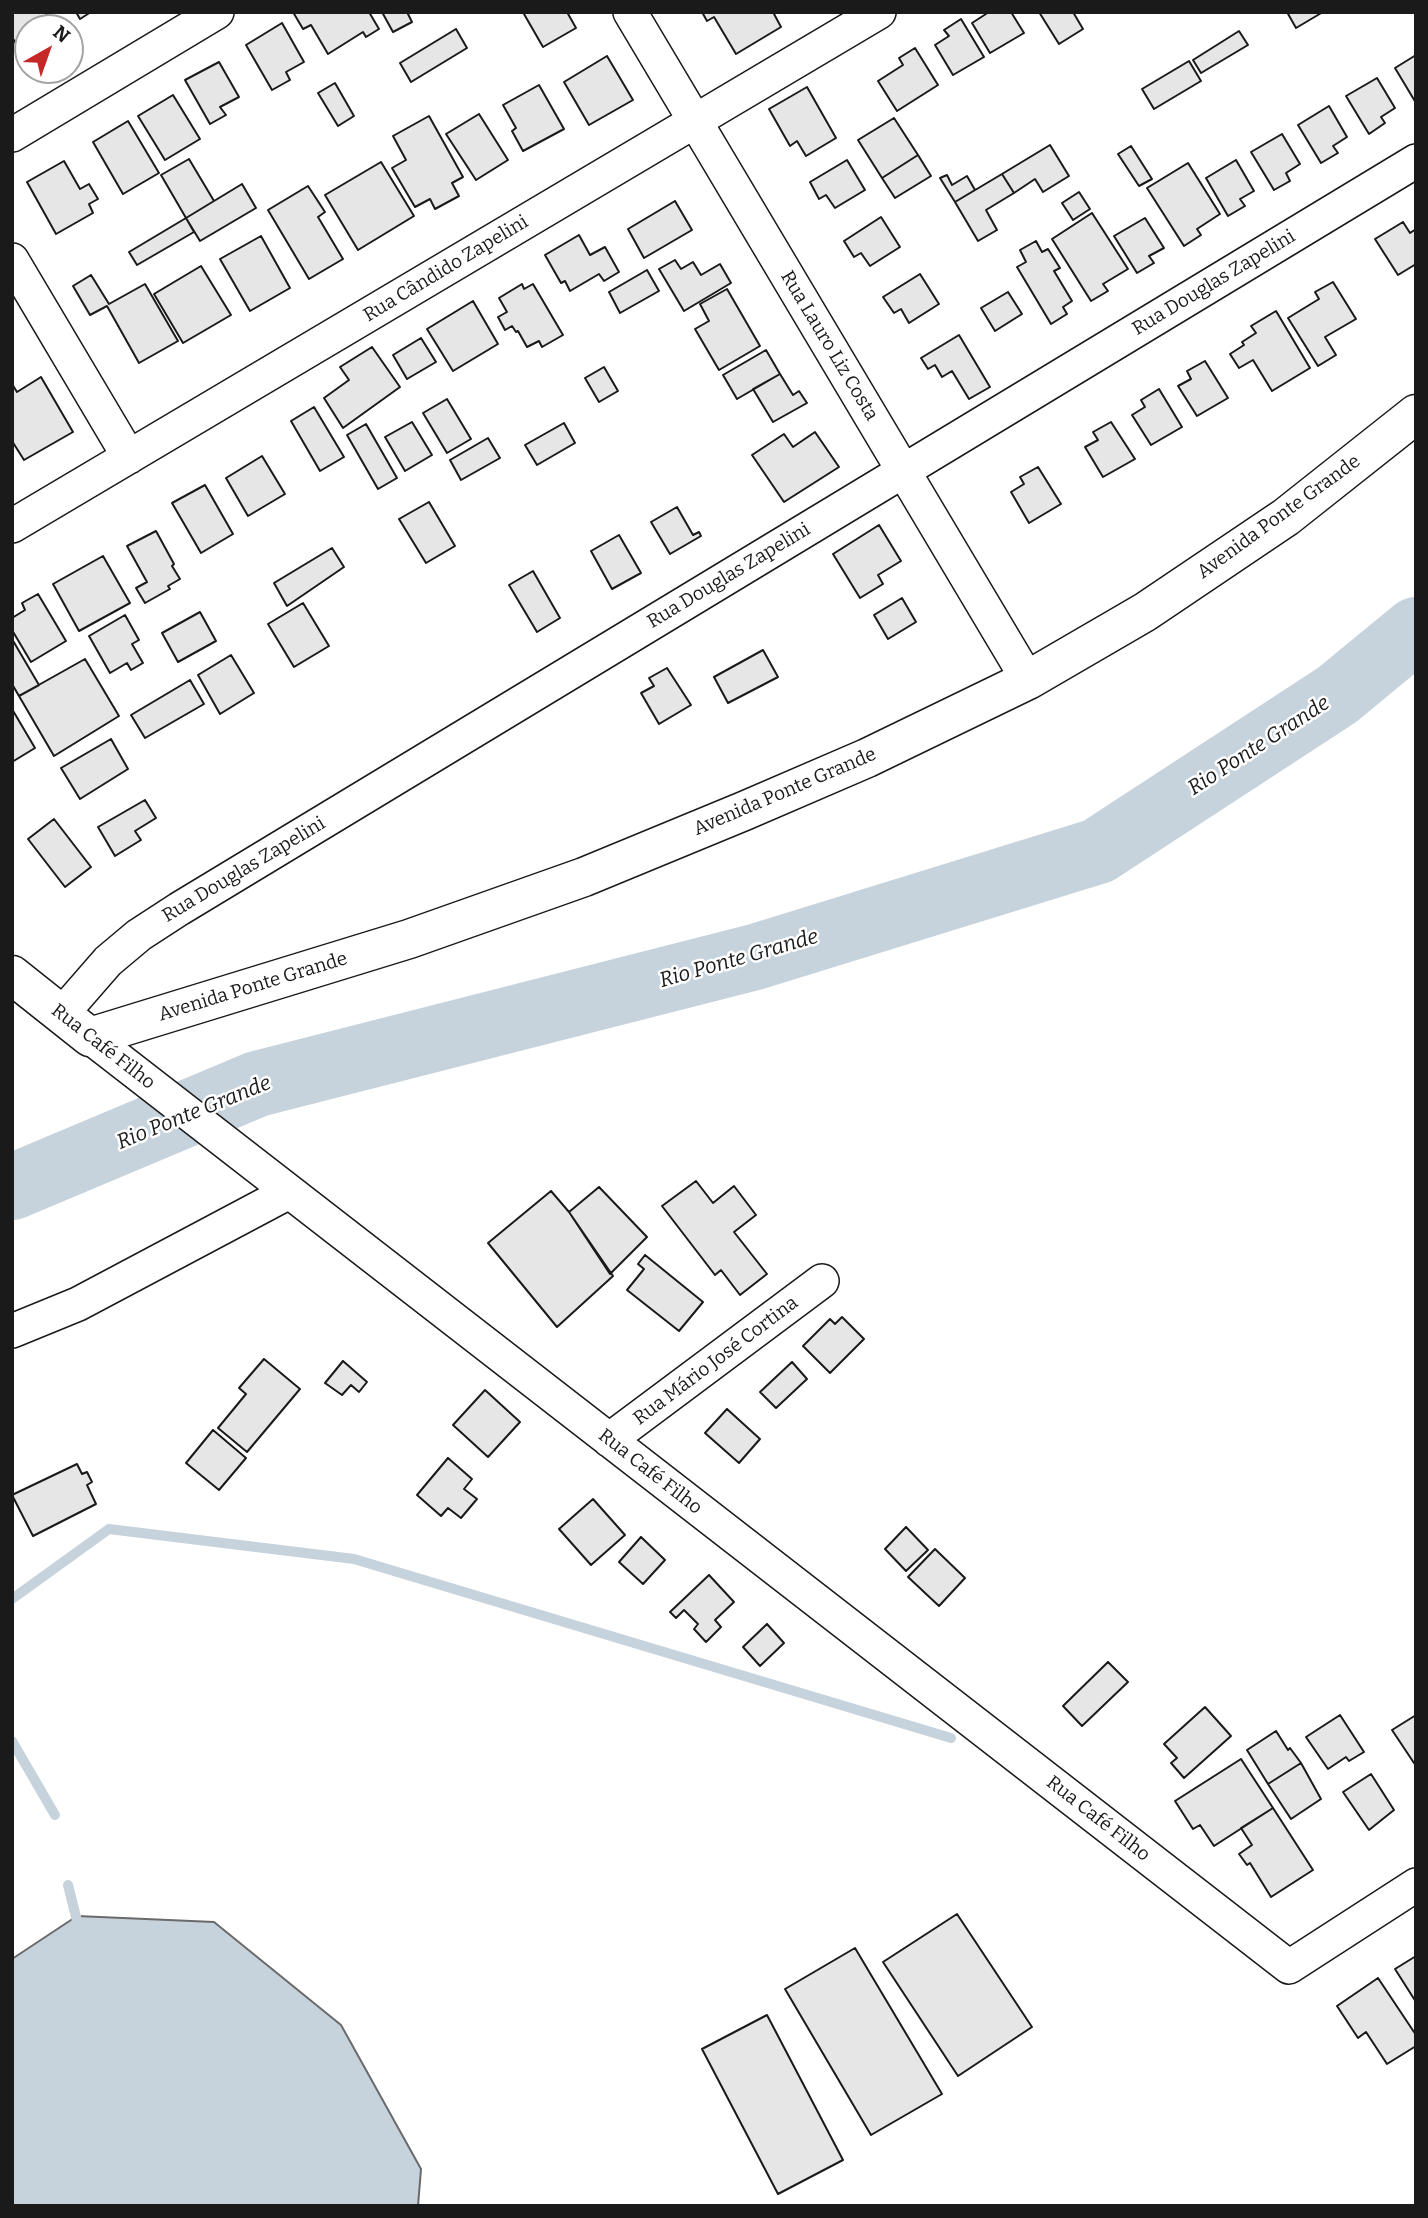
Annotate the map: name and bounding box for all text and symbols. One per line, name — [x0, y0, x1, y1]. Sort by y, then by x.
north arrow — [14, 14, 84, 84]
text: N — [49, 21, 75, 48]
street label: Rua Cândido Zapelini — [360, 211, 532, 327]
street label: Rua Douglas Zapelini — [1128, 225, 1300, 341]
street label: Rua Lauro Liz Costa — [775, 267, 883, 425]
street label: Avenida Ponte Grande — [1193, 450, 1365, 584]
street label: Rua Douglas Zapelini — [643, 518, 815, 634]
water label: Rio Ponte Grande — [1183, 691, 1335, 801]
street label: Avenida Ponte Grande — [690, 743, 880, 841]
street label: Rua Douglas Zapelini — [158, 812, 330, 928]
water label: Rio Ponte Grande — [657, 924, 821, 994]
street label: Avenida Ponte Grande — [156, 947, 350, 1027]
street label: Rua Café Filho — [47, 999, 159, 1095]
water label: Rio Ponte Grande — [113, 1071, 275, 1155]
street label: Rua Mário José Cortina — [629, 1292, 803, 1430]
street label: Rua Café Filho — [594, 1424, 706, 1520]
street label: Rua Café Filho — [1042, 1771, 1154, 1867]

